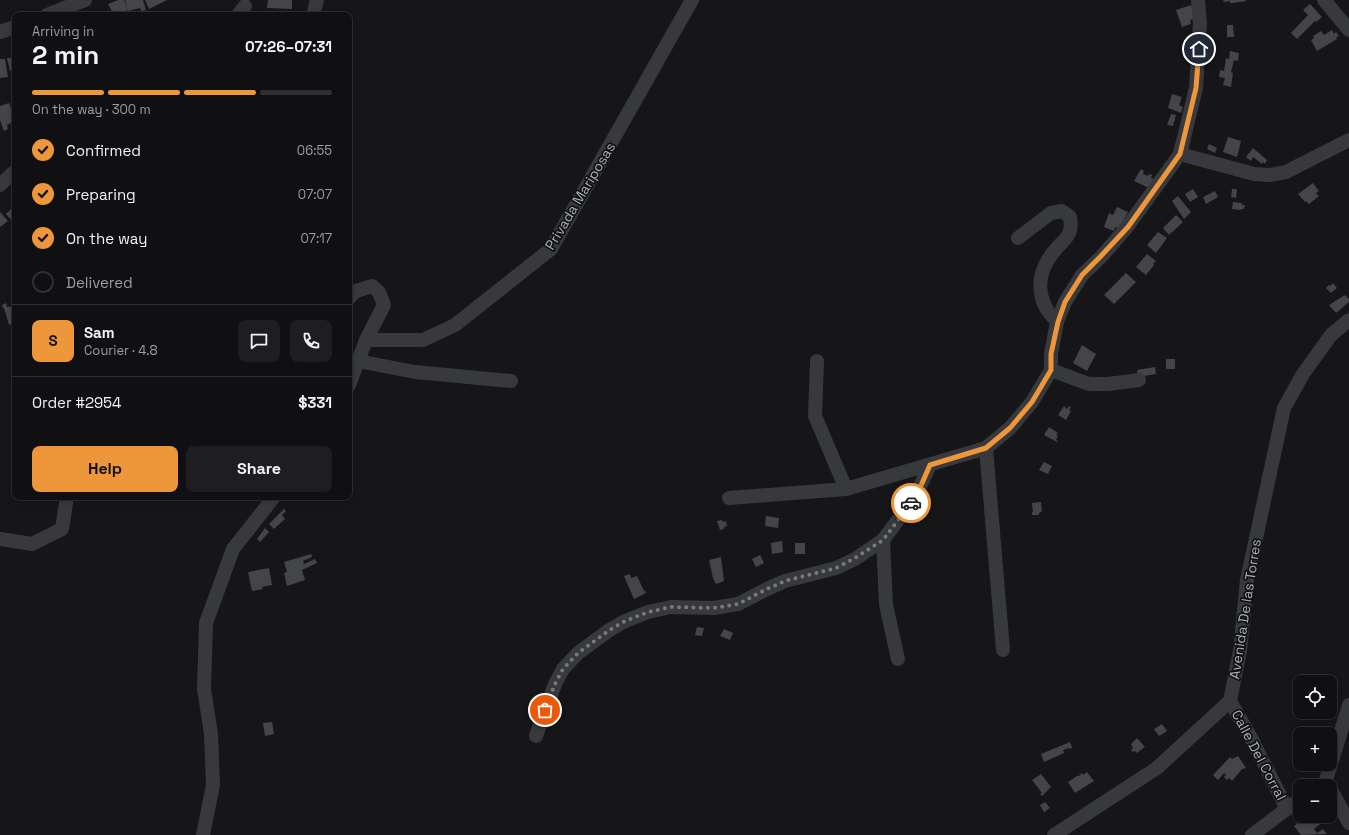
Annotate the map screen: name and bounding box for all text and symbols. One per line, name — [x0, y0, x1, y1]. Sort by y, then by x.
text: Arriving in — [32, 23, 94, 40]
pin — [1182, 32, 1216, 66]
text: 07:26–07:31 — [245, 37, 332, 56]
text: 2 min — [32, 38, 99, 72]
icon: home — [1188, 38, 1210, 60]
text: On the way · 300 m — [32, 101, 151, 118]
icon: check — [32, 139, 54, 161]
street label: Privada Mariposas — [541, 139, 619, 253]
text: Confirmed — [66, 141, 141, 160]
text: 06:55 — [297, 142, 332, 159]
icon: check — [32, 183, 54, 205]
text: Preparing — [66, 185, 136, 204]
text: 07:07 — [298, 186, 332, 203]
icon: check — [32, 227, 54, 249]
text: On the way — [66, 229, 147, 248]
text: 07:17 — [301, 230, 332, 247]
text: Delivered — [66, 273, 133, 292]
button: chat — [238, 320, 280, 362]
button: phone — [290, 320, 332, 362]
text: Sam — [84, 323, 115, 342]
text: S — [48, 331, 58, 350]
text: Courier · 4.8 — [84, 342, 158, 359]
text: Order #2954 — [32, 393, 121, 412]
text: $331 — [298, 393, 332, 412]
button: Help — [32, 446, 178, 492]
button: Share — [186, 446, 332, 492]
courier — [891, 483, 931, 523]
icon: car — [900, 492, 922, 514]
street label: Avenida De las Torres — [1225, 538, 1265, 680]
map controls — [1293, 675, 1337, 823]
button: locate — [1293, 675, 1337, 719]
pin — [528, 693, 562, 727]
icon: bag — [534, 699, 556, 721]
street label: Calle Del Corral — [1228, 707, 1290, 803]
button: + — [1293, 727, 1337, 771]
button: − — [1293, 779, 1337, 823]

